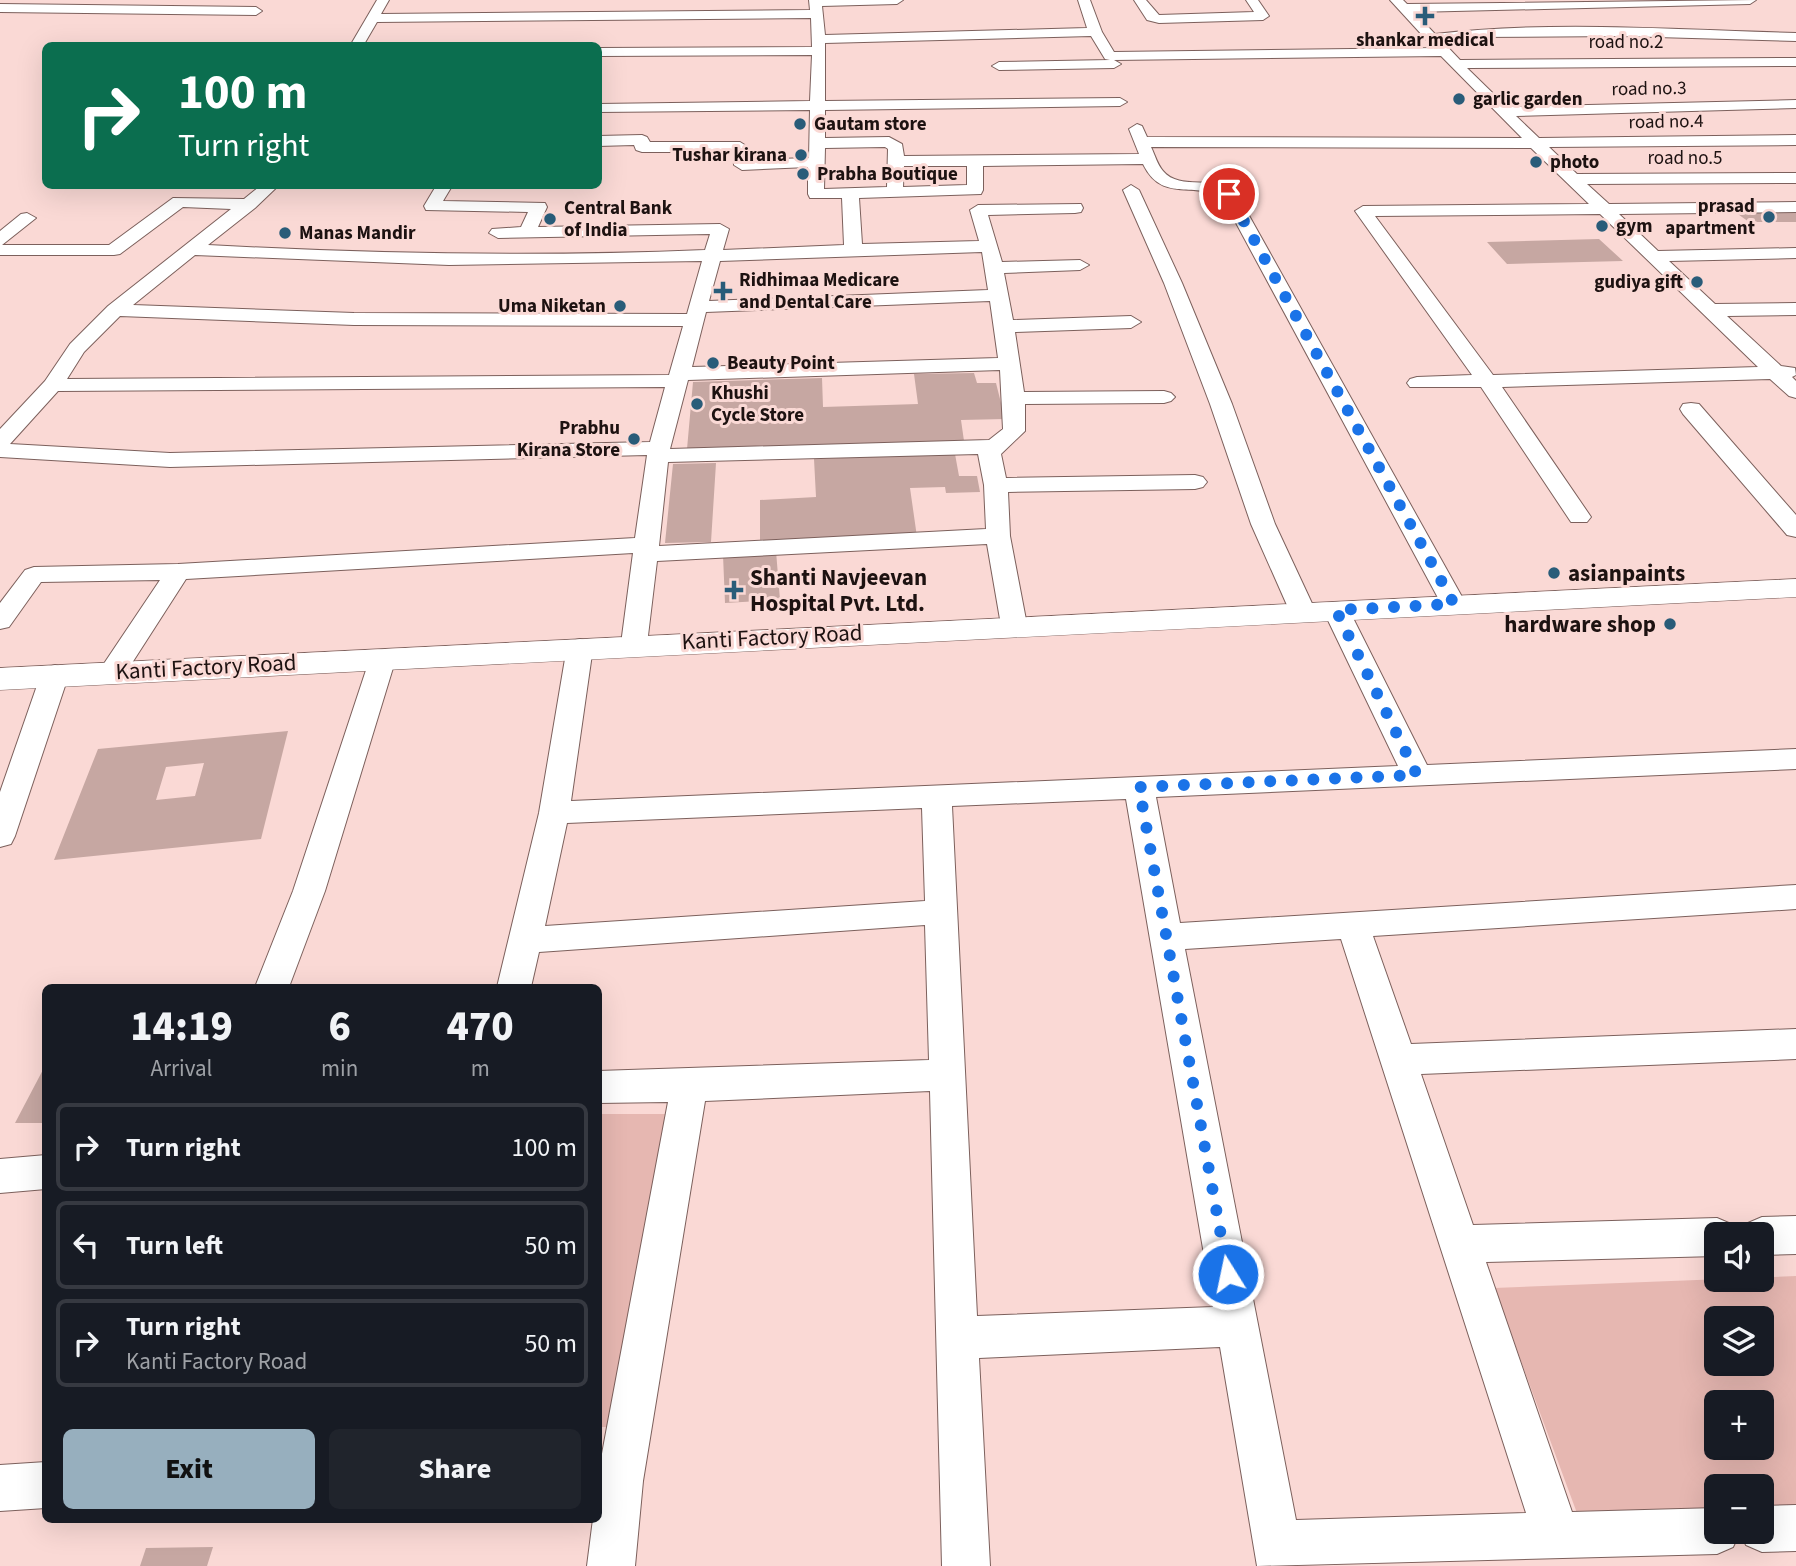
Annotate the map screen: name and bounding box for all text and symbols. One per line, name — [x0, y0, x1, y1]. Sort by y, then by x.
marker: shankar medical — [1415, 6, 1435, 26]
place label: shankar medical — [1356, 27, 1495, 54]
street label: road no.2 — [1588, 29, 1664, 56]
text: 100 m — [178, 58, 307, 128]
icon: right — [63, 70, 154, 161]
street label: road no.3 — [1611, 75, 1687, 103]
place label: garlic garden — [1473, 86, 1583, 113]
marker: garlic garden — [1451, 91, 1467, 107]
street label: road no.4 — [1628, 108, 1704, 136]
place label: Gautam store — [814, 111, 927, 138]
marker: Gautam store — [792, 116, 808, 132]
text: Turn right — [178, 123, 309, 169]
place label: Tushar kirana — [672, 142, 787, 169]
street label: road no.5 — [1647, 145, 1723, 172]
marker: Tushar kirana — [793, 147, 809, 163]
place label: photo — [1550, 149, 1599, 176]
marker: photo — [1528, 154, 1544, 170]
place label: Prabha Boutique — [817, 161, 958, 188]
pin — [1199, 164, 1259, 224]
marker: Prabha Boutique — [795, 166, 811, 182]
icon: arrive — [1210, 175, 1248, 213]
place label: prasad apartment — [1665, 193, 1755, 242]
place label: Central Bank of India — [564, 195, 673, 244]
marker: prasad apartment — [1761, 209, 1777, 225]
marker: Central Bank of India — [542, 211, 558, 227]
place label: gym — [1616, 213, 1652, 240]
marker: gym — [1594, 218, 1610, 234]
place label: Manas Mandir — [299, 220, 416, 247]
marker: Manas Mandir — [277, 225, 293, 241]
place label: Ridhimaa Medicare and Dental Care — [739, 267, 900, 316]
place label: gudiya gift — [1594, 269, 1683, 296]
marker: gudiya gift — [1689, 274, 1705, 290]
marker: Ridhimaa Medicare and Dental Care — [713, 281, 733, 301]
place label: Uma Niketan — [498, 293, 606, 320]
marker: Uma Niketan — [612, 298, 628, 314]
place label: Beauty Point — [727, 350, 835, 377]
marker: Beauty Point — [705, 355, 721, 371]
place label: Khushi Cycle Store — [711, 380, 804, 429]
marker: Khushi Cycle Store — [689, 396, 705, 412]
place label: Prabhu Kirana Store — [517, 415, 620, 464]
marker: Prabhu Kirana Store — [626, 431, 642, 447]
place label: asianpaints — [1568, 557, 1685, 590]
place label: Shanti Navjeevan Hospital Pvt. Ltd. — [750, 561, 927, 620]
marker: asianpaints — [1546, 565, 1562, 581]
marker: Shanti Navjeevan Hospital Pvt. Ltd. — [724, 580, 744, 600]
place label: hardware shop — [1504, 608, 1656, 641]
street label: Kanti Factory Road — [681, 616, 863, 658]
marker: hardware shop — [1662, 616, 1678, 632]
street label: Kanti Factory Road — [115, 646, 297, 688]
text: 14:19 — [130, 997, 233, 1057]
text: 6 — [328, 997, 351, 1057]
text: 470 — [447, 997, 514, 1057]
text: Arrival — [151, 1052, 212, 1085]
text: min — [321, 1052, 358, 1085]
text: m — [471, 1052, 490, 1085]
icon: right — [67, 1128, 105, 1166]
text: Turn right — [126, 1129, 241, 1166]
text: 100 m — [511, 1129, 577, 1166]
map controls — [1704, 1222, 1774, 1544]
button: sound — [1704, 1222, 1774, 1292]
icon: left — [67, 1226, 105, 1264]
text: Turn left — [126, 1227, 223, 1264]
text: 50 m — [524, 1227, 577, 1264]
position arrow — [1191, 1237, 1265, 1311]
button: layers — [1704, 1306, 1774, 1376]
text: Turn right — [126, 1308, 241, 1345]
icon: right — [67, 1324, 105, 1362]
text: 50 m — [524, 1325, 577, 1362]
text: Kanti Factory Road — [126, 1345, 307, 1378]
button: + — [1704, 1390, 1774, 1460]
button: Exit — [63, 1429, 315, 1509]
button: Share — [329, 1429, 581, 1509]
button: − — [1704, 1474, 1774, 1544]

